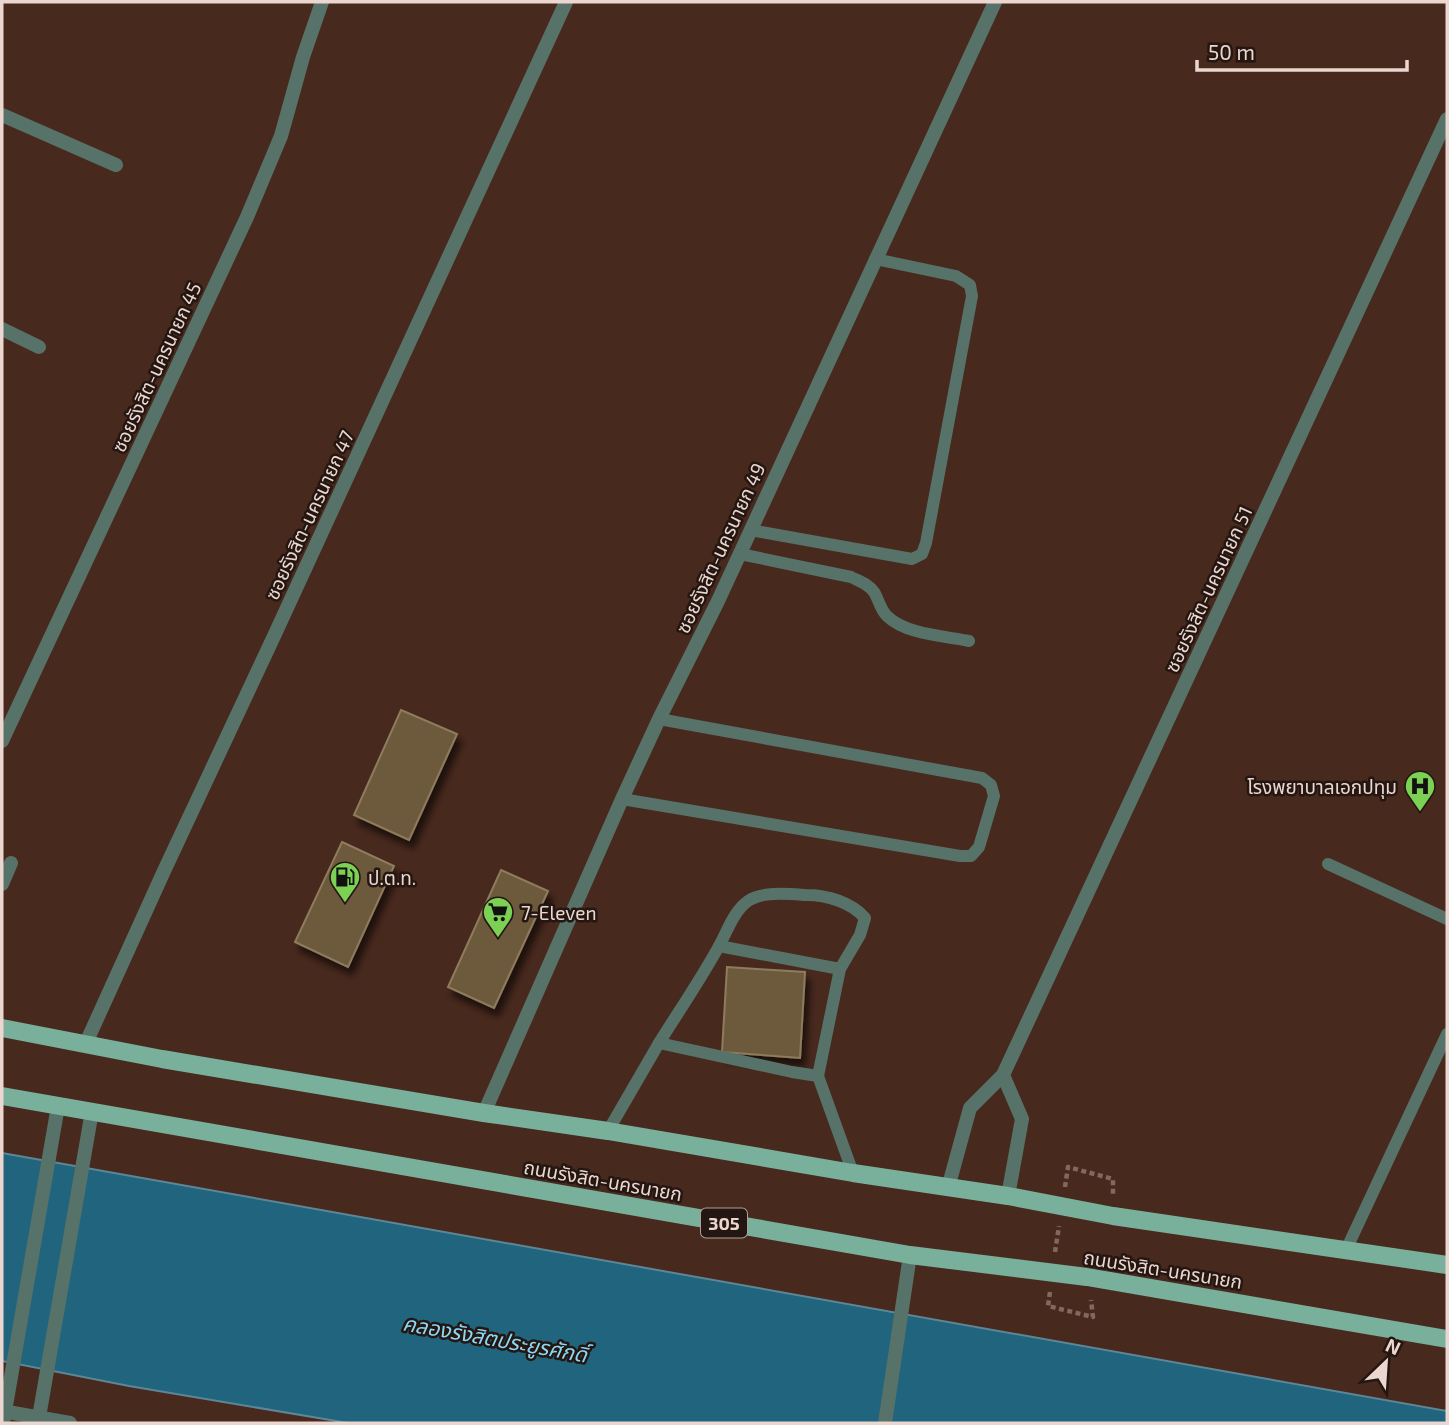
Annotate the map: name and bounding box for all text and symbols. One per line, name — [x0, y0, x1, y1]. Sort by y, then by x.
scale bar — [1197, 28, 1407, 72]
text: 50 m — [1208, 39, 1255, 64]
street label: ซอยรังสิต-นครนายก 45 — [107, 279, 205, 455]
street label: ซอยรังสิต-นครนายก 47 — [260, 427, 358, 603]
street label: ซอยรังสิต-นครนายก 49 — [670, 459, 770, 637]
street label: ซอยรังสิต-นครนายก 51 — [1159, 502, 1257, 676]
hospital icon: โรงพยาบาลเอกปทุม — [1403, 769, 1437, 813]
place label: โรงพยาบาลเอกปทุม — [1247, 775, 1397, 799]
fuel station icon: ป.ต.ท. — [328, 860, 362, 904]
place label: ป.ต.ท. — [368, 866, 416, 889]
supermarket icon: 7-Eleven — [481, 895, 515, 939]
place label: 7-Eleven — [521, 901, 597, 924]
street label: ถนนรังสิต-นครนายก — [522, 1155, 684, 1205]
road number: 305 — [701, 1208, 747, 1238]
street label: ถนนรังสิต-นครนายก — [1082, 1245, 1244, 1293]
water label: คลองรังสิตประยูรศักดิ์ — [401, 1309, 594, 1369]
north arrow — [1351, 1327, 1421, 1397]
text: N — [1382, 1333, 1404, 1359]

